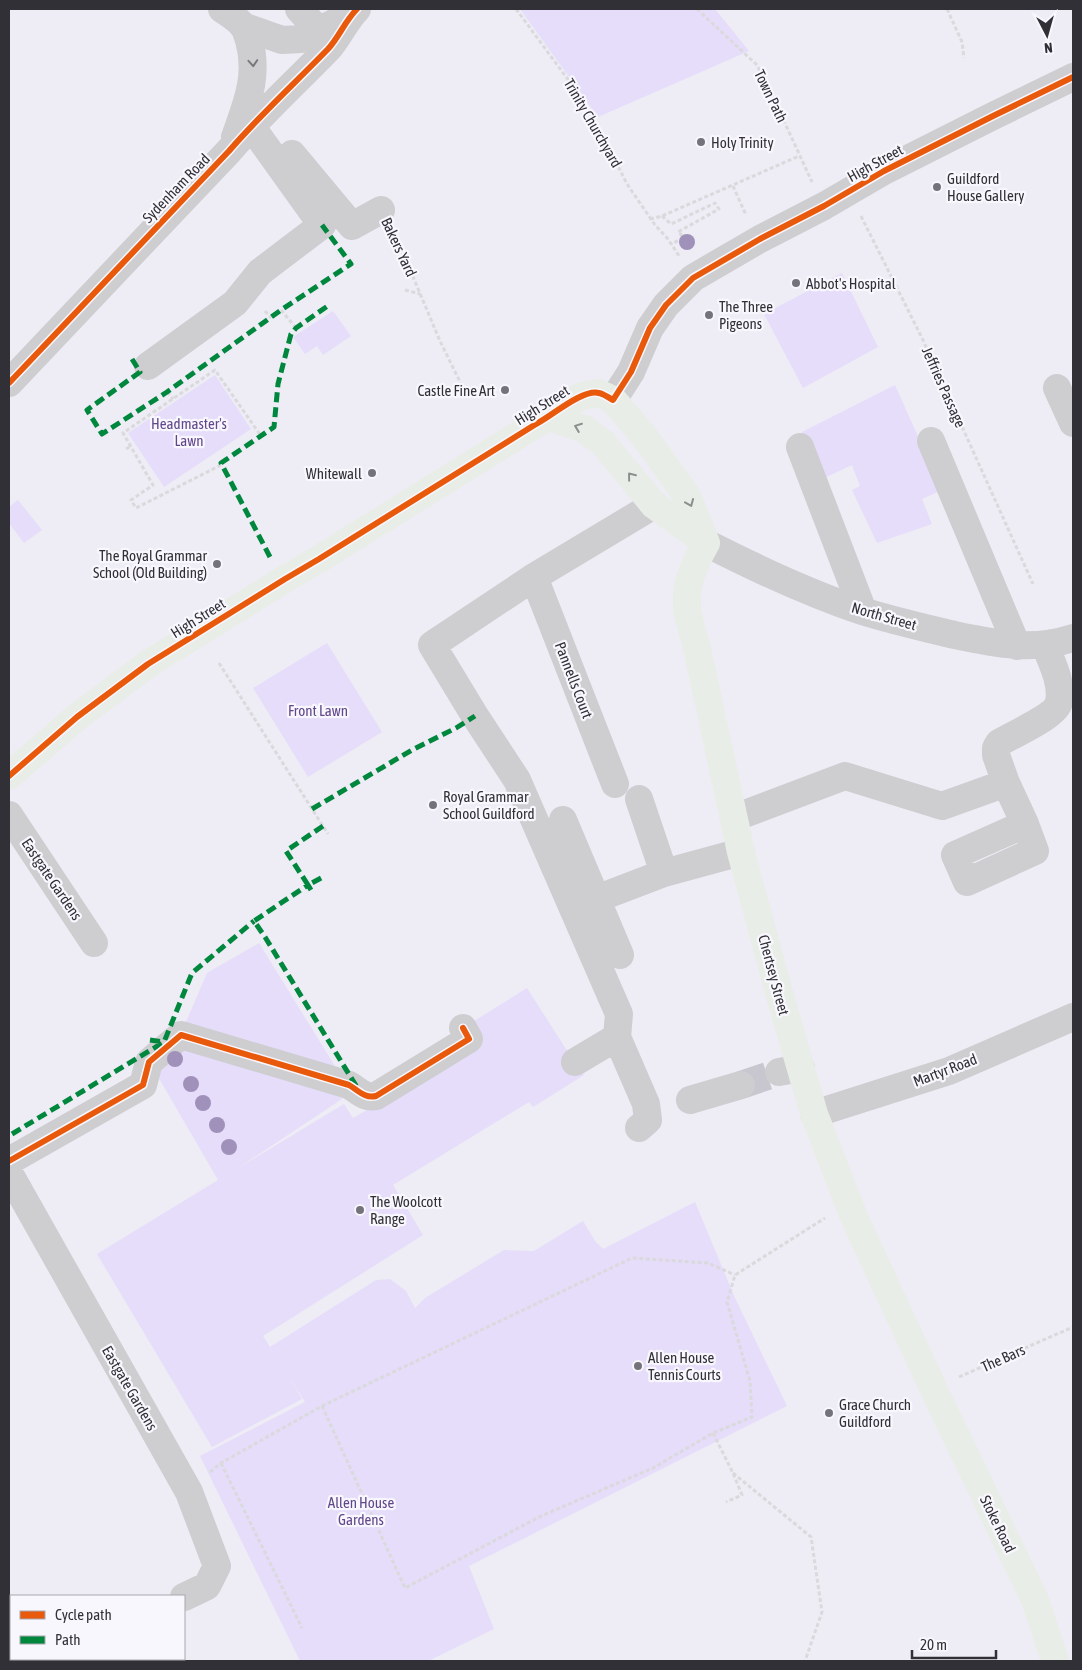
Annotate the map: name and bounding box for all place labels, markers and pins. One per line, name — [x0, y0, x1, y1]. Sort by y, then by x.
place label: Holy Trinity — [711, 134, 774, 151]
marker: Holy Trinity — [695, 136, 707, 148]
place label: Guildford House Gallery — [947, 170, 1024, 204]
marker: Guildford House Gallery — [931, 181, 943, 193]
place label: Abbot's Hospital — [806, 275, 896, 292]
marker: Abbot's Hospital — [790, 277, 802, 289]
place label: The Three Pigeons — [719, 298, 773, 332]
marker: The Three Pigeons — [703, 309, 715, 321]
place label: Castle Fine Art — [417, 382, 495, 399]
marker: Castle Fine Art — [499, 384, 511, 396]
place label: Whitewall — [306, 465, 362, 482]
marker: Whitewall — [366, 467, 378, 479]
place label: The Royal Grammar School (Old Building) — [93, 547, 208, 581]
marker: The Royal Grammar School (Old Building) — [211, 558, 223, 570]
place label: Royal Grammar School Guildford — [443, 788, 535, 822]
marker: Royal Grammar School Guildford — [427, 799, 439, 811]
place label: The Woolcott Range — [370, 1193, 442, 1227]
marker: The Woolcott Range — [354, 1204, 366, 1216]
place label: Allen House Tennis Courts — [648, 1349, 721, 1383]
marker: Allen House Tennis Courts — [632, 1360, 644, 1372]
place label: Grace Church Guildford — [839, 1396, 911, 1430]
marker: Grace Church Guildford — [823, 1407, 835, 1419]

